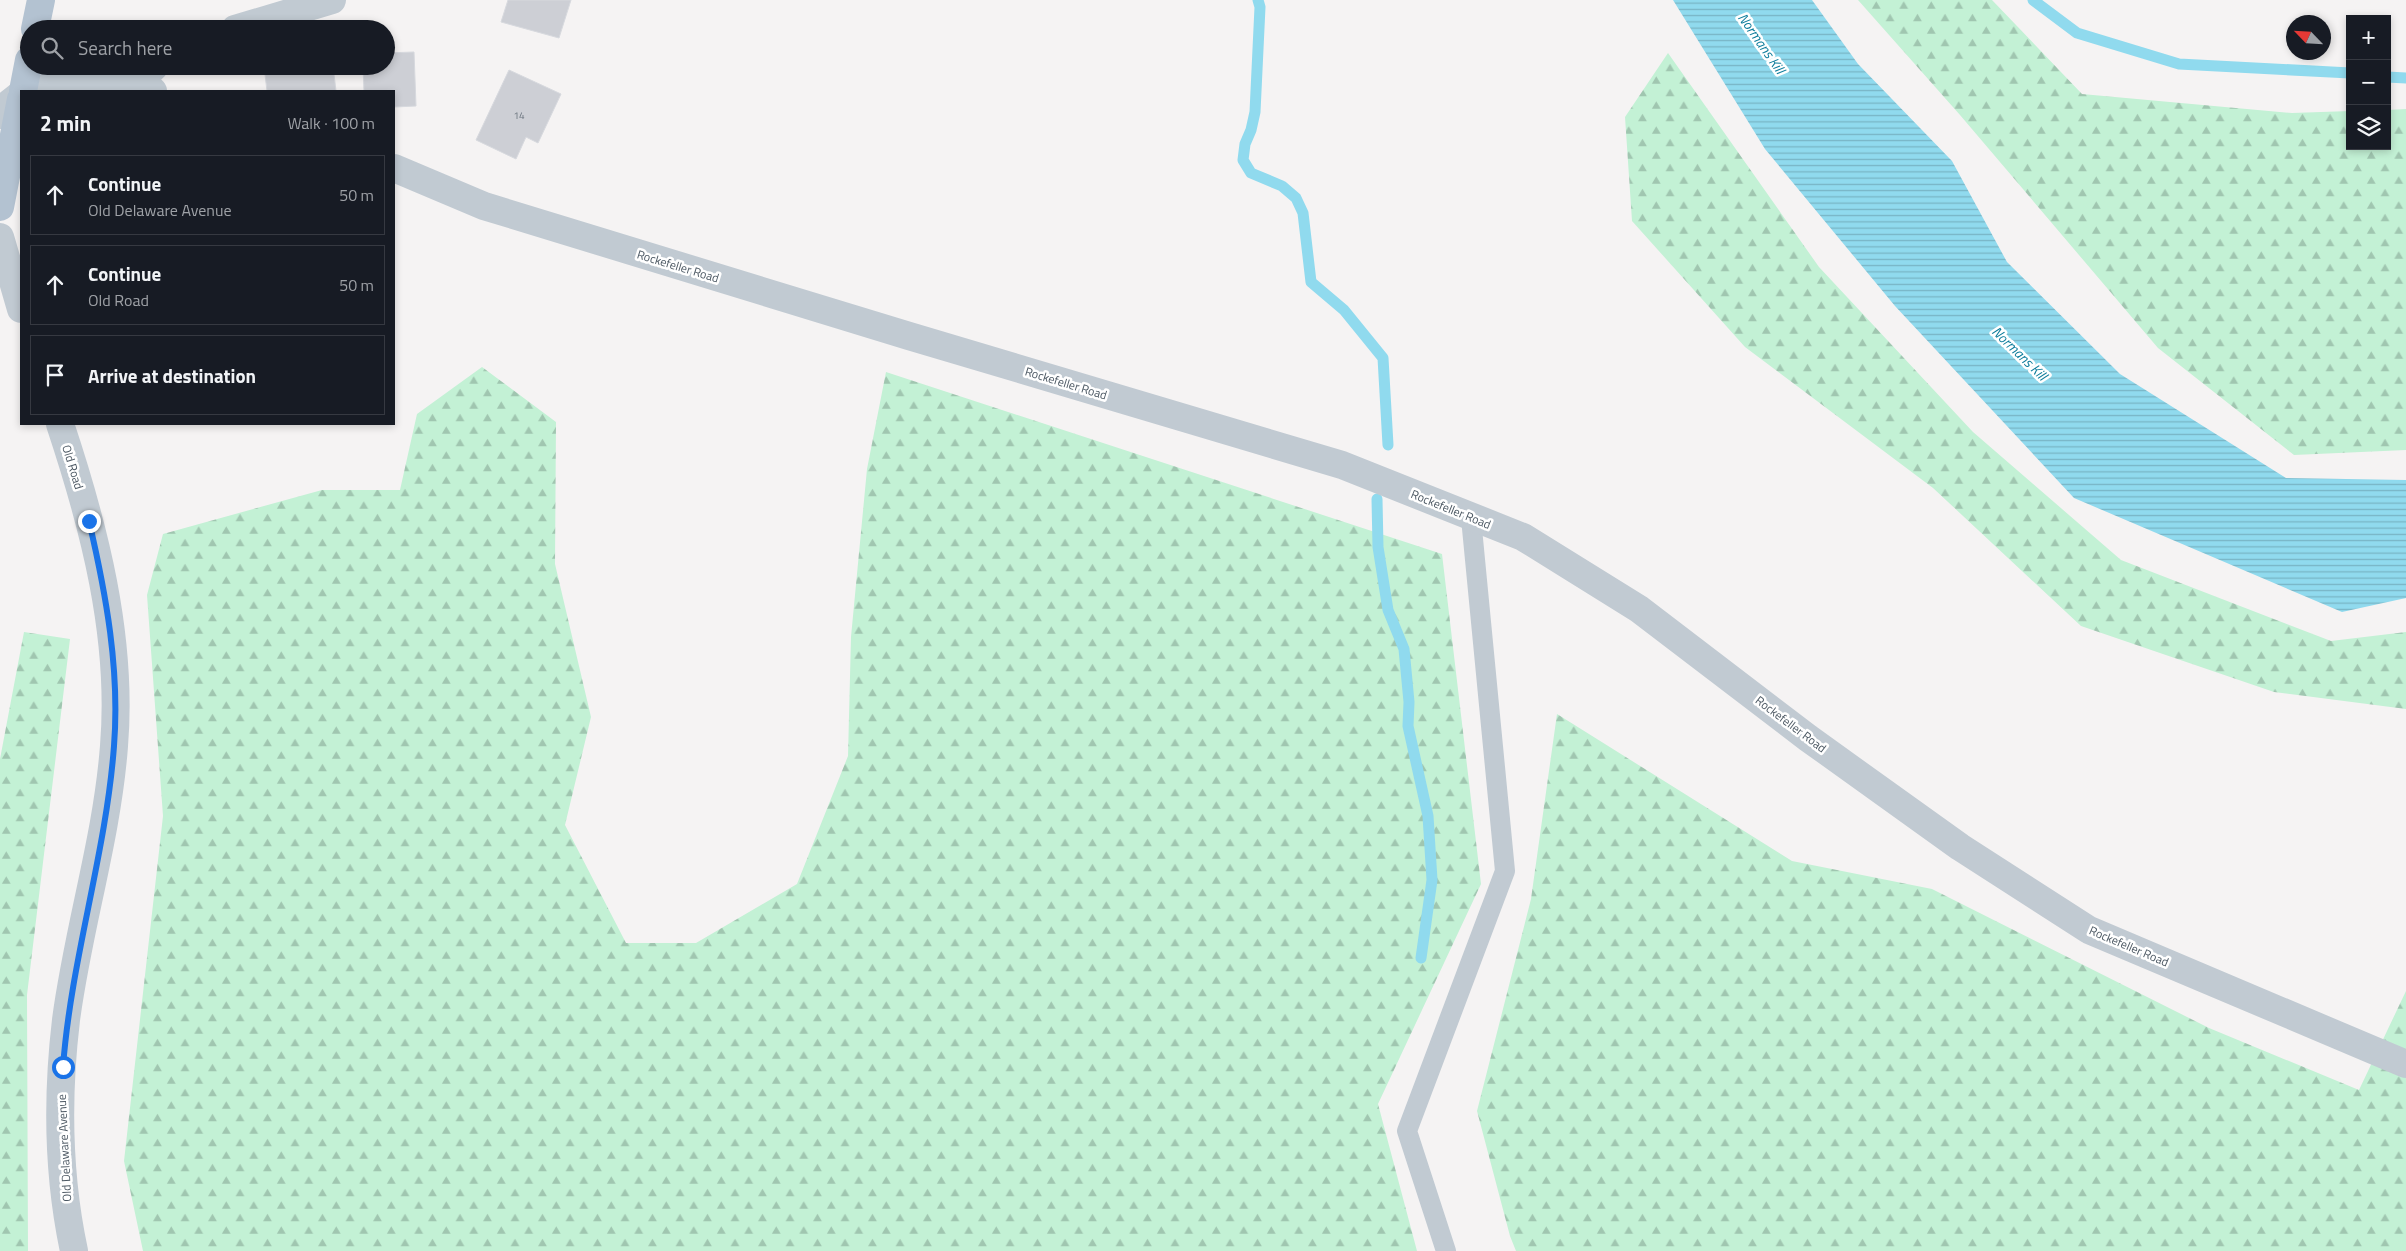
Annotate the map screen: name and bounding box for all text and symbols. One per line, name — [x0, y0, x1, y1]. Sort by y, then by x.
water label: Normans Kill — [1733, 8, 1792, 79]
north arrow — [2286, 15, 2331, 60]
map controls — [2346, 15, 2391, 150]
button: + — [2346, 15, 2391, 60]
search box — [20, 20, 395, 75]
text: Search here — [78, 33, 172, 62]
icon: search — [38, 34, 66, 62]
button: − — [2346, 60, 2391, 105]
button: layers — [2346, 105, 2391, 150]
text: 2 min — [40, 107, 91, 139]
house number: 14 — [513, 108, 525, 123]
text: Walk · 100 m — [287, 111, 375, 135]
text: Continue — [88, 169, 161, 198]
icon: ahead — [41, 181, 69, 209]
text: 50 m — [339, 183, 374, 207]
text: Old Delaware Avenue — [88, 198, 232, 222]
street label: Rockefeller Road — [635, 245, 721, 287]
text: Continue — [88, 259, 161, 288]
icon: ahead — [41, 271, 69, 299]
text: 50 m — [339, 273, 374, 297]
text: Old Road — [88, 288, 149, 312]
water label: Normans Kill — [1987, 321, 2054, 386]
icon: arrive — [41, 361, 69, 389]
text: Arrive at destination — [88, 361, 256, 390]
street label: Rockefeller Road — [1023, 362, 1109, 404]
street label: Old Road — [57, 442, 89, 492]
street label: Rockefeller Road — [1408, 484, 1494, 534]
route end — [78, 510, 101, 533]
street label: Rockefeller Road — [1751, 691, 1831, 757]
street label: Rockefeller Road — [2086, 921, 2172, 971]
route start — [52, 1056, 75, 1079]
street label: Old Delaware Avenue — [52, 1094, 76, 1202]

